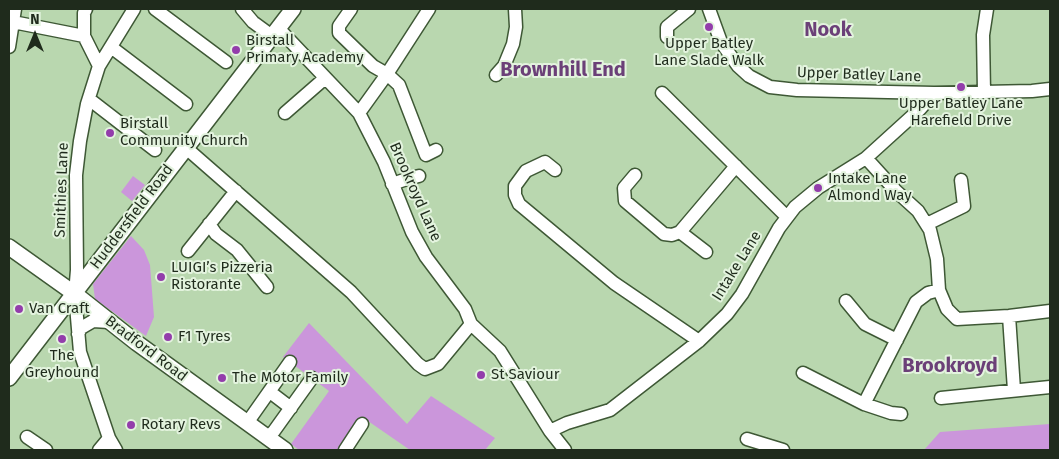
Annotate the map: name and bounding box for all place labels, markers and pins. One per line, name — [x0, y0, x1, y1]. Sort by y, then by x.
marker: Upper Batley Lane Slade Walk — [703, 21, 715, 33]
place label: Birstall Primary Academy — [246, 32, 364, 67]
place label: Upper Batley Lane Slade Walk — [654, 35, 764, 70]
marker: Birstall Primary Academy — [230, 44, 242, 56]
marker: Upper Batley Lane Harefield Drive — [955, 81, 967, 93]
place label: Upper Batley Lane Harefield Drive — [899, 95, 1023, 130]
place label: Birstall Community Church — [120, 115, 248, 150]
marker: Birstall Community Church — [104, 127, 116, 139]
place label: Intake Lane Almond Way — [828, 170, 912, 205]
marker: Intake Lane Almond Way — [812, 182, 824, 194]
place label: LUIGI’s Pizzeria Ristorante — [171, 259, 273, 294]
marker: LUIGI’s Pizzeria Ristorante — [155, 271, 167, 283]
place label: Van Craft — [29, 300, 90, 318]
marker: Van Craft — [13, 303, 25, 315]
place label: F1 Tyres — [178, 328, 230, 346]
marker: F1 Tyres — [162, 331, 174, 343]
marker: The Greyhound — [56, 333, 68, 345]
place label: The Greyhound — [25, 347, 99, 382]
place label: St Saviour — [491, 366, 560, 384]
place label: The Motor Family — [232, 369, 348, 387]
marker: St Saviour — [475, 369, 487, 381]
marker: The Motor Family — [216, 372, 228, 384]
place label: Rotary Revs — [141, 416, 220, 434]
marker: Rotary Revs — [125, 419, 137, 431]

